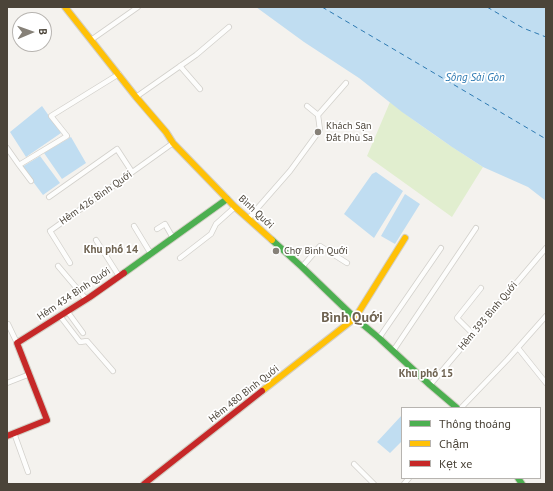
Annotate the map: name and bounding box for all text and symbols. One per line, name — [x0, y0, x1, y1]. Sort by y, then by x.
north arrow — [12, 12, 52, 52]
text: B — [36, 28, 50, 35]
water label: Sông Sài Gòn — [445, 71, 505, 85]
place label: Khách Sạn Đất Phù Sa — [326, 120, 373, 144]
marker: Khách Sạn Đất Phù Sa — [313, 127, 323, 137]
street label: Hẻm 426 Bình Quới — [57, 169, 135, 227]
street label: Bình Quới — [236, 193, 276, 231]
district label: Khu phố 14 — [84, 243, 138, 257]
place label: Chợ Bình Quới — [284, 245, 348, 257]
marker: Chợ Bình Quới — [271, 246, 281, 256]
street label: Hẻm 434 Bình Quới — [35, 265, 113, 323]
street label: Hẻm 393 Bình Quới — [456, 279, 520, 353]
district label: Bình Quới — [321, 310, 383, 326]
street label: Hẻm 480 Bình Quới — [207, 363, 281, 425]
district label: Khu phố 15 — [399, 367, 453, 381]
legend — [401, 407, 541, 479]
text: Thông thoáng — [439, 416, 511, 431]
text: Chậm — [439, 436, 469, 451]
text: Kẹt xe — [439, 456, 472, 471]

